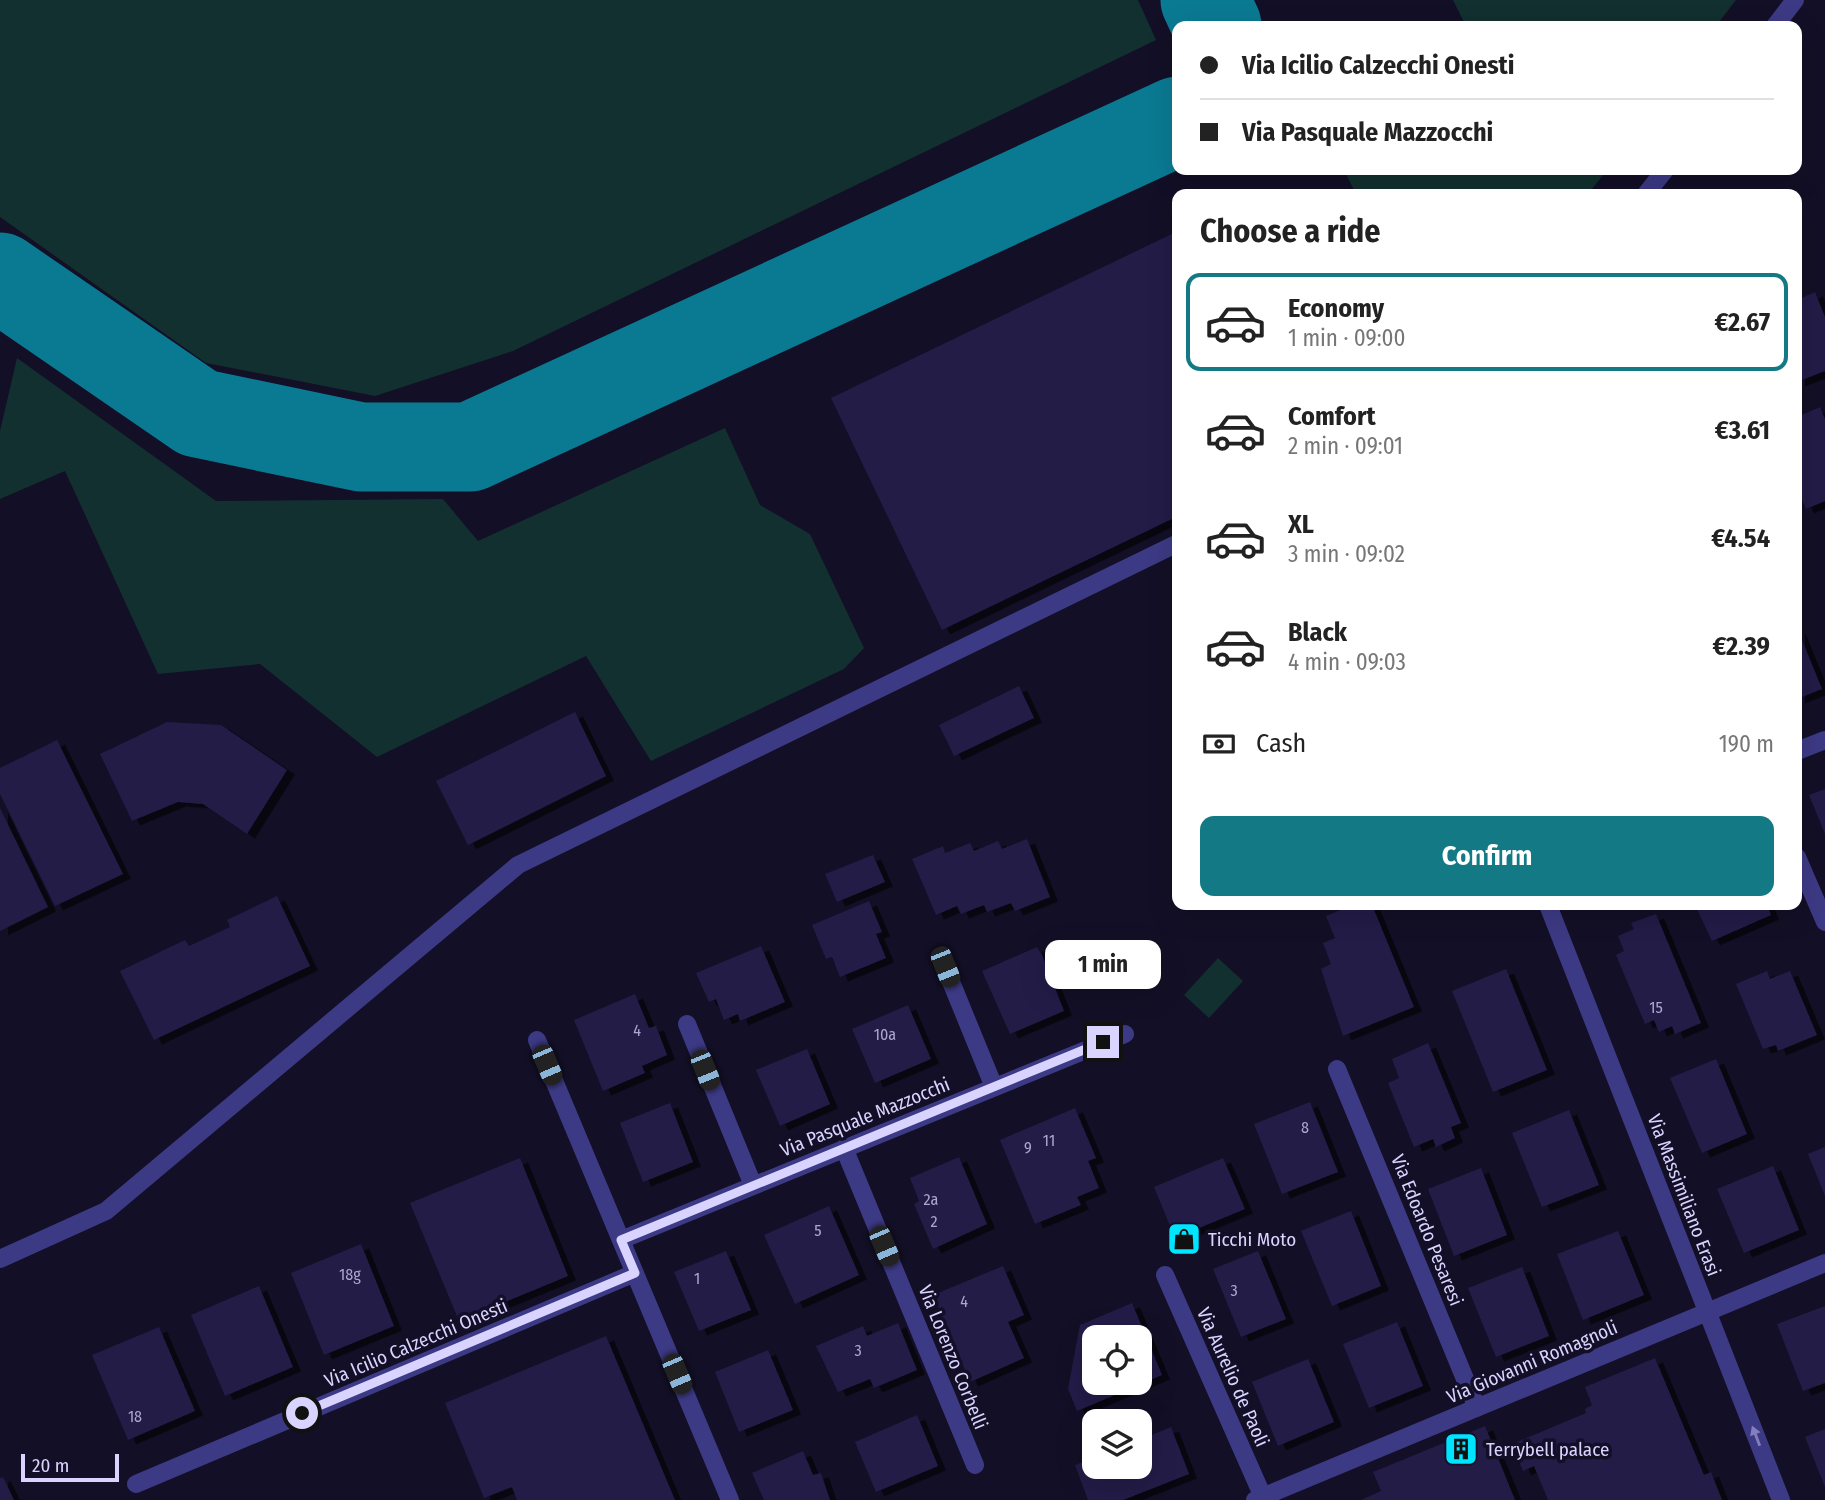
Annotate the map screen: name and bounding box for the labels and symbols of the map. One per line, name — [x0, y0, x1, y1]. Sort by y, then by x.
callout: 1 min — [1045, 940, 1161, 990]
car — [928, 944, 963, 990]
house number: 15 — [1649, 998, 1663, 1017]
house number: 4 — [633, 1021, 641, 1040]
house number: 10a — [874, 1025, 896, 1044]
route end — [1087, 1026, 1119, 1058]
car — [530, 1042, 565, 1088]
car — [688, 1047, 723, 1093]
street label: Via Pasquale Mazzocchi — [777, 1072, 953, 1162]
street label: Via Massimiliano Erasi — [1643, 1111, 1725, 1279]
house number: 8 — [1301, 1118, 1309, 1137]
house number: 11 — [1043, 1131, 1055, 1150]
house number: 9 — [1024, 1138, 1032, 1157]
street label: Via Edoardo Pesaresi — [1386, 1151, 1468, 1309]
house number: 2a — [924, 1190, 939, 1209]
house number: 2 — [930, 1212, 938, 1231]
shop icon: Ticchi Moto — [1165, 1220, 1203, 1258]
house number: 5 — [814, 1221, 822, 1240]
car — [867, 1223, 902, 1269]
place label: Ticchi Moto — [1208, 1228, 1296, 1251]
house number: 18g — [339, 1265, 361, 1284]
house number: 1 — [694, 1269, 700, 1288]
street label: Via Lorenzo Corbelli — [914, 1281, 992, 1433]
house number: 3 — [1230, 1281, 1238, 1300]
house number: 4 — [960, 1292, 968, 1311]
street label: Via Icilio Calzecchi Onesti — [321, 1294, 511, 1392]
street label: Via Aurelio de Paoli — [1192, 1304, 1274, 1450]
street label: Via Giovanni Romagnoli — [1443, 1316, 1621, 1408]
house number: 3 — [854, 1341, 862, 1360]
car — [660, 1351, 695, 1397]
route start — [286, 1397, 318, 1429]
house number: 18 — [128, 1407, 142, 1426]
one-way arrow — [1751, 1426, 1762, 1447]
building icon: Terrybell palace — [1442, 1430, 1480, 1468]
place label: Terrybell palace — [1486, 1438, 1609, 1461]
scale bar — [21, 1451, 119, 1483]

